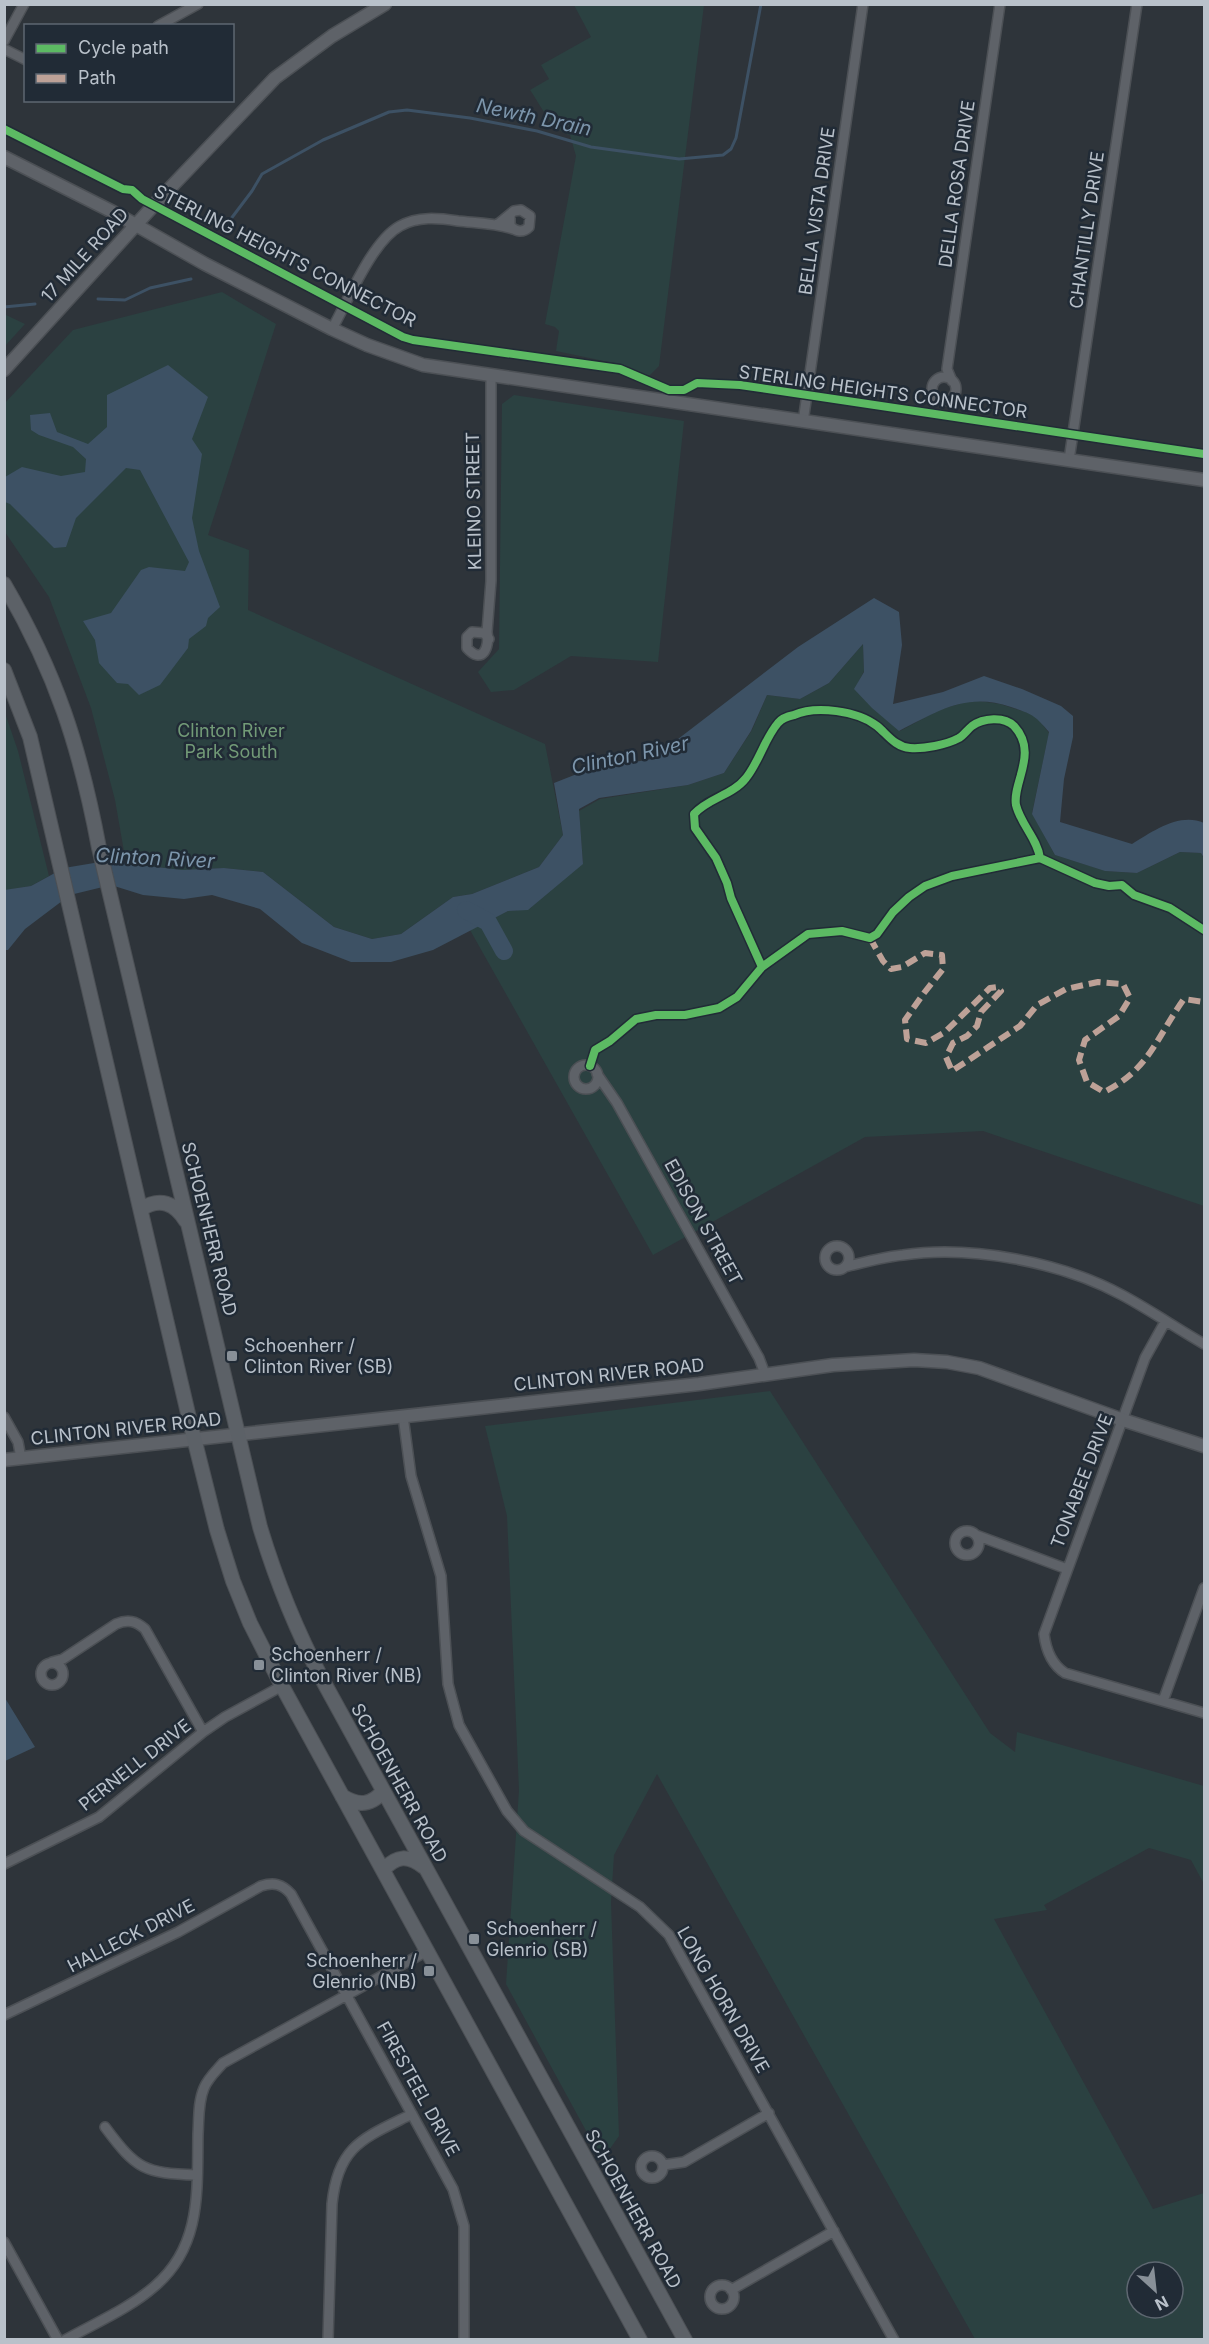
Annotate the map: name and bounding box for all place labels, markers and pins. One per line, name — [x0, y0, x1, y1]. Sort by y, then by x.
place label: Schoenherr / Clinton River (SB) — [244, 1335, 393, 1377]
marker: Schoenherr / Clinton River (SB) — [225, 1349, 239, 1363]
place label: Schoenherr / Clinton River (NB) — [271, 1644, 422, 1686]
marker: Schoenherr / Clinton River (NB) — [252, 1658, 266, 1672]
place label: Schoenherr / Glenrio (SB) — [486, 1918, 597, 1960]
marker: Schoenherr / Glenrio (SB) — [467, 1932, 481, 1946]
place label: Schoenherr / Glenrio (NB) — [306, 1950, 418, 1992]
marker: Schoenherr / Glenrio (NB) — [422, 1964, 436, 1978]

